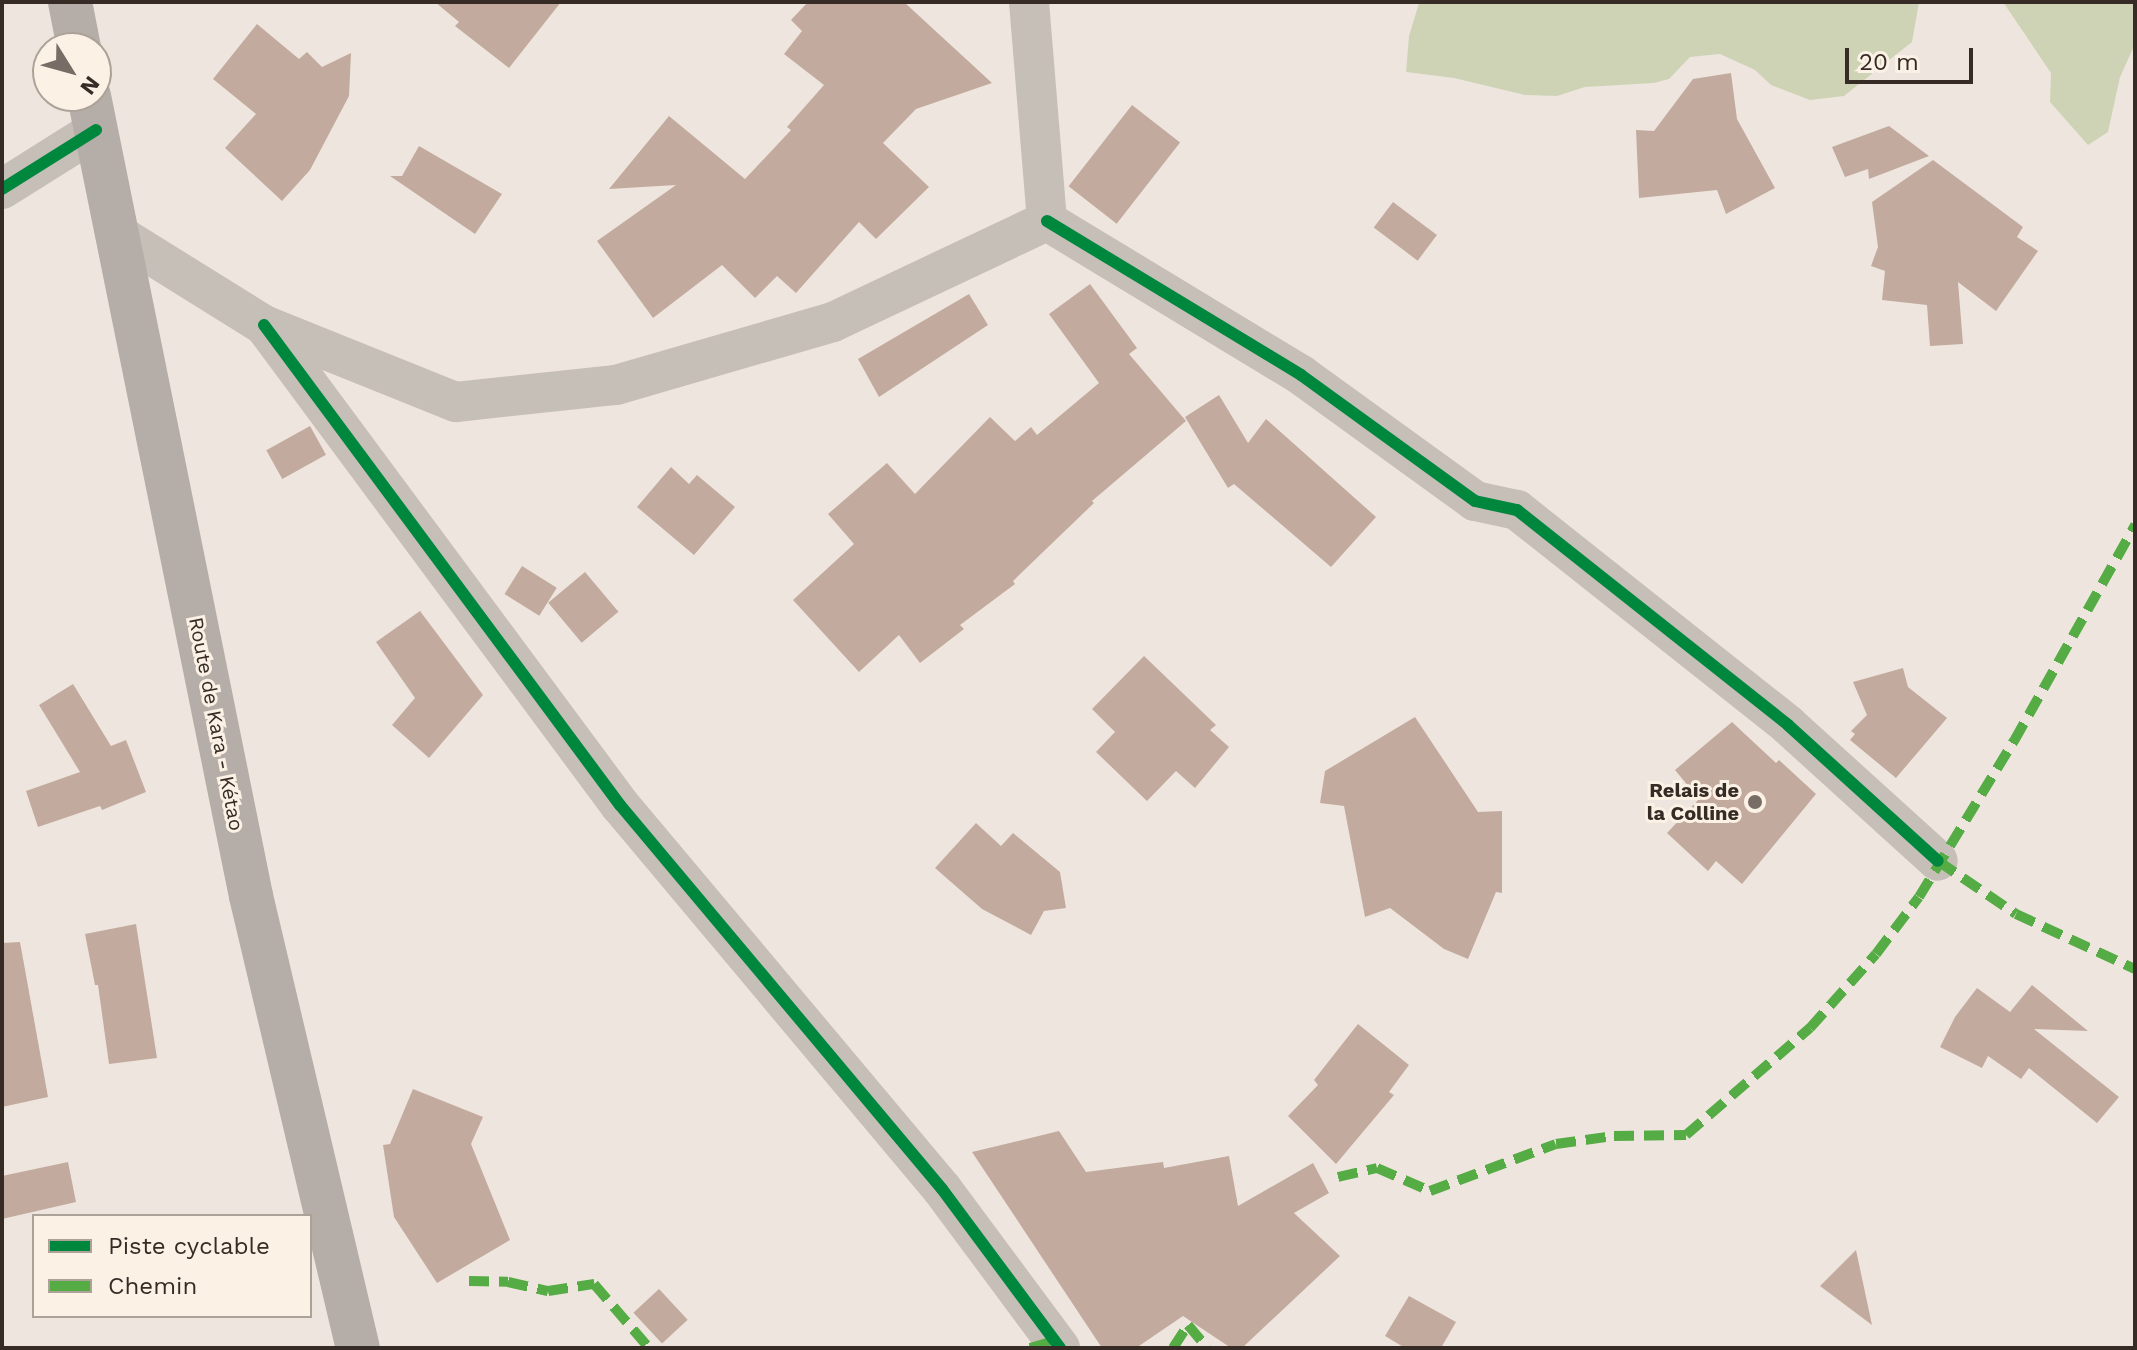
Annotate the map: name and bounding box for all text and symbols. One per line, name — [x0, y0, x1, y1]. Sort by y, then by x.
north arrow — [32, 32, 112, 112]
scale bar — [1849, 32, 1977, 82]
text: 20 m — [1859, 48, 1919, 76]
text: N — [75, 72, 105, 100]
street label: Route de Kara - Kétao — [183, 615, 249, 833]
place label: Relais de la Colline — [1647, 778, 1739, 825]
marker: Relais de la Colline — [1746, 793, 1764, 811]
legend — [32, 1214, 312, 1318]
text: Piste cyclable — [108, 1232, 270, 1260]
text: Chemin — [108, 1272, 197, 1300]

